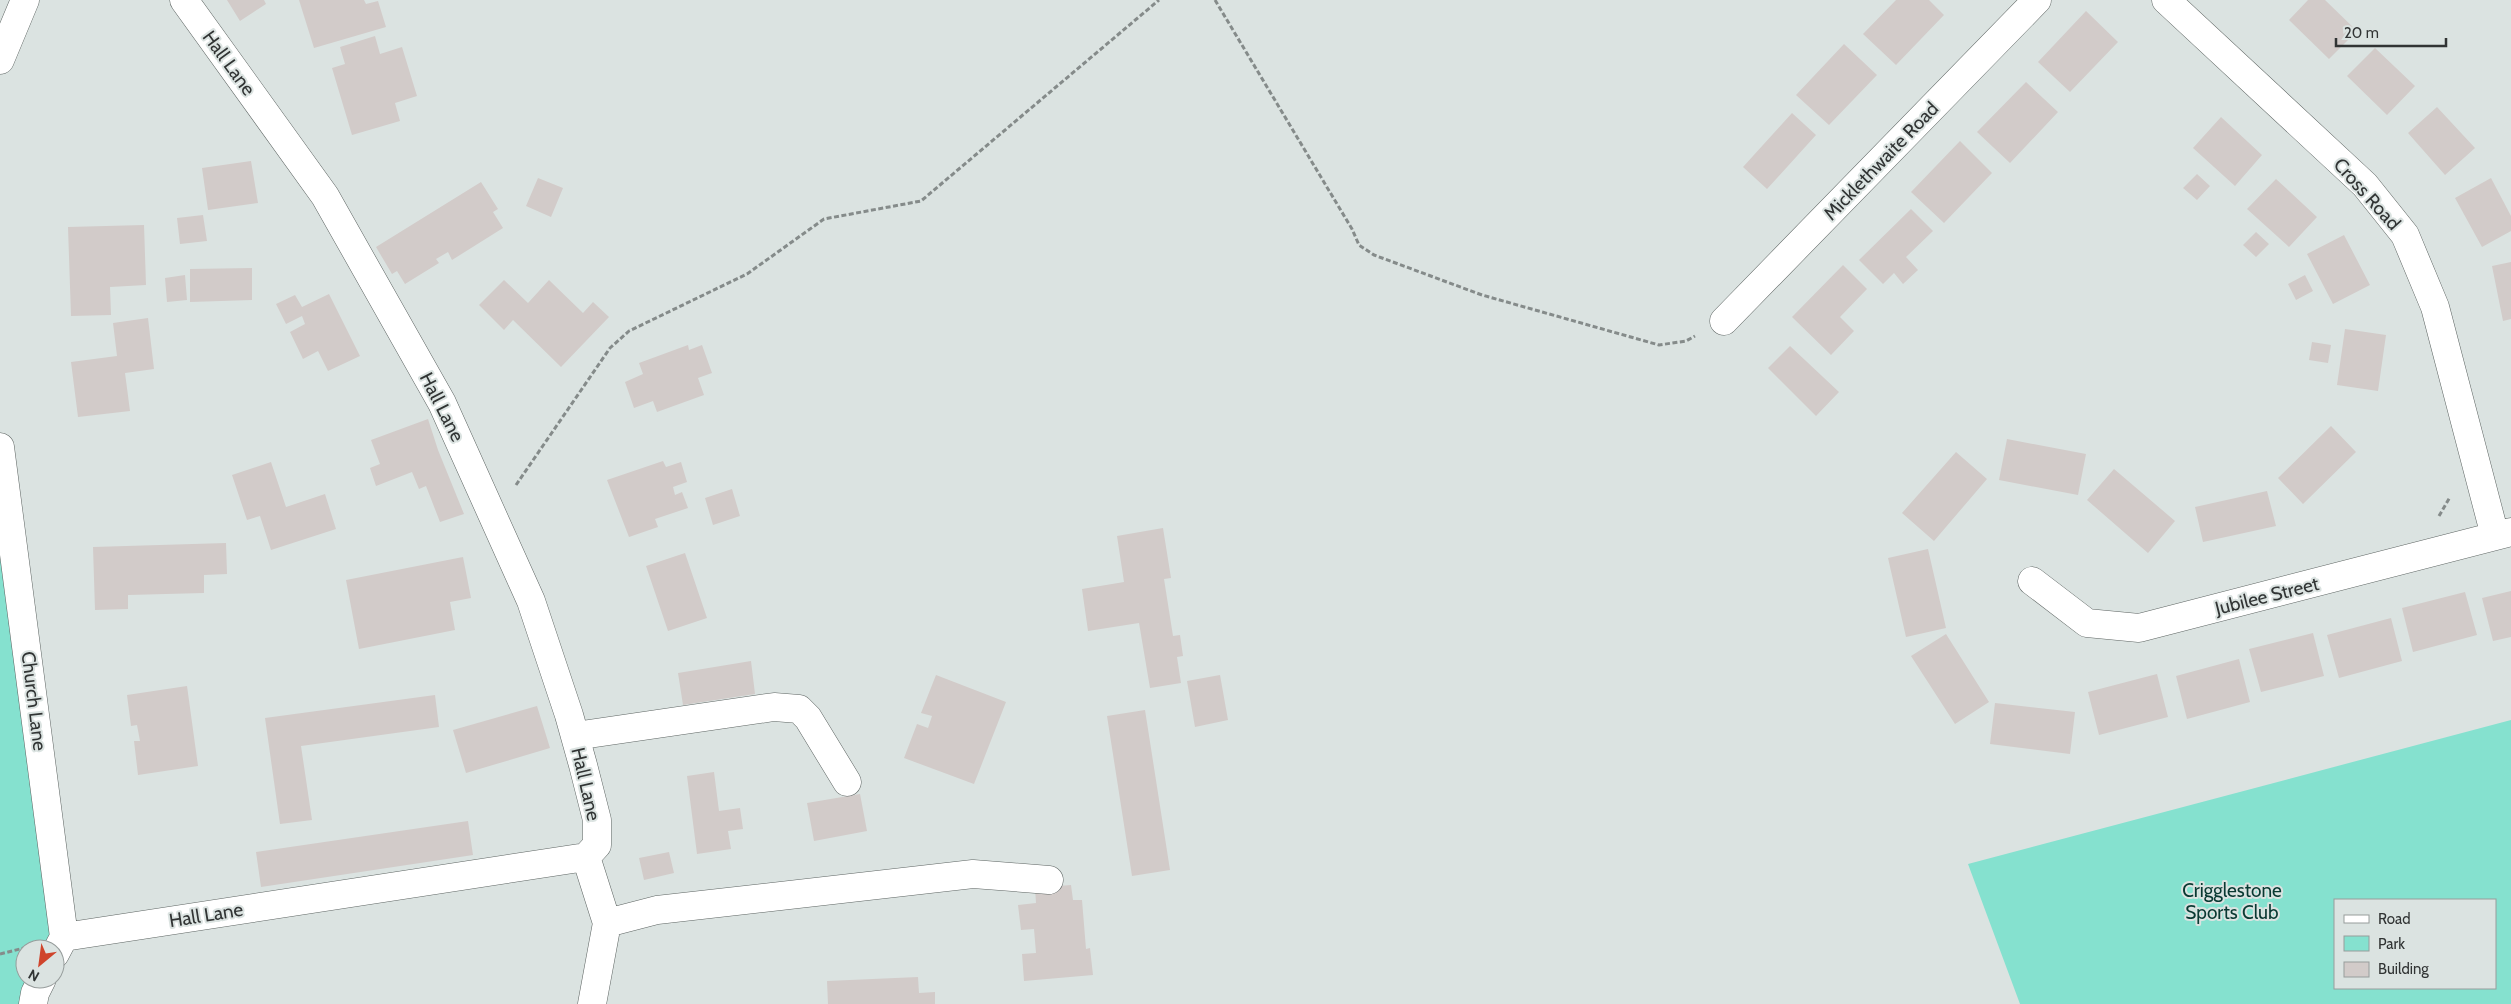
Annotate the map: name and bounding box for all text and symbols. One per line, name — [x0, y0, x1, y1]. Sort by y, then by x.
scale bar — [2336, 15, 2446, 47]
text: 20 m — [2344, 24, 2379, 42]
street label: Hall Lane — [198, 26, 260, 100]
street label: Micklethwaite Road — [1819, 97, 1943, 225]
street label: Cross Road — [2329, 153, 2405, 235]
street label: Hall Lane — [415, 369, 469, 446]
street label: Jubilee Street — [2212, 572, 2322, 620]
street label: Church Lane — [16, 650, 52, 752]
street label: Hall Lane — [566, 745, 606, 823]
park label: Crigglestone Sports Club — [2182, 879, 2282, 924]
street label: Hall Lane — [167, 898, 245, 932]
legend — [2334, 899, 2496, 989]
text: Road — [2378, 910, 2411, 928]
text: Park — [2378, 935, 2405, 953]
north arrow — [15, 939, 65, 989]
text: Building — [2378, 960, 2429, 978]
text: N — [25, 965, 42, 986]

